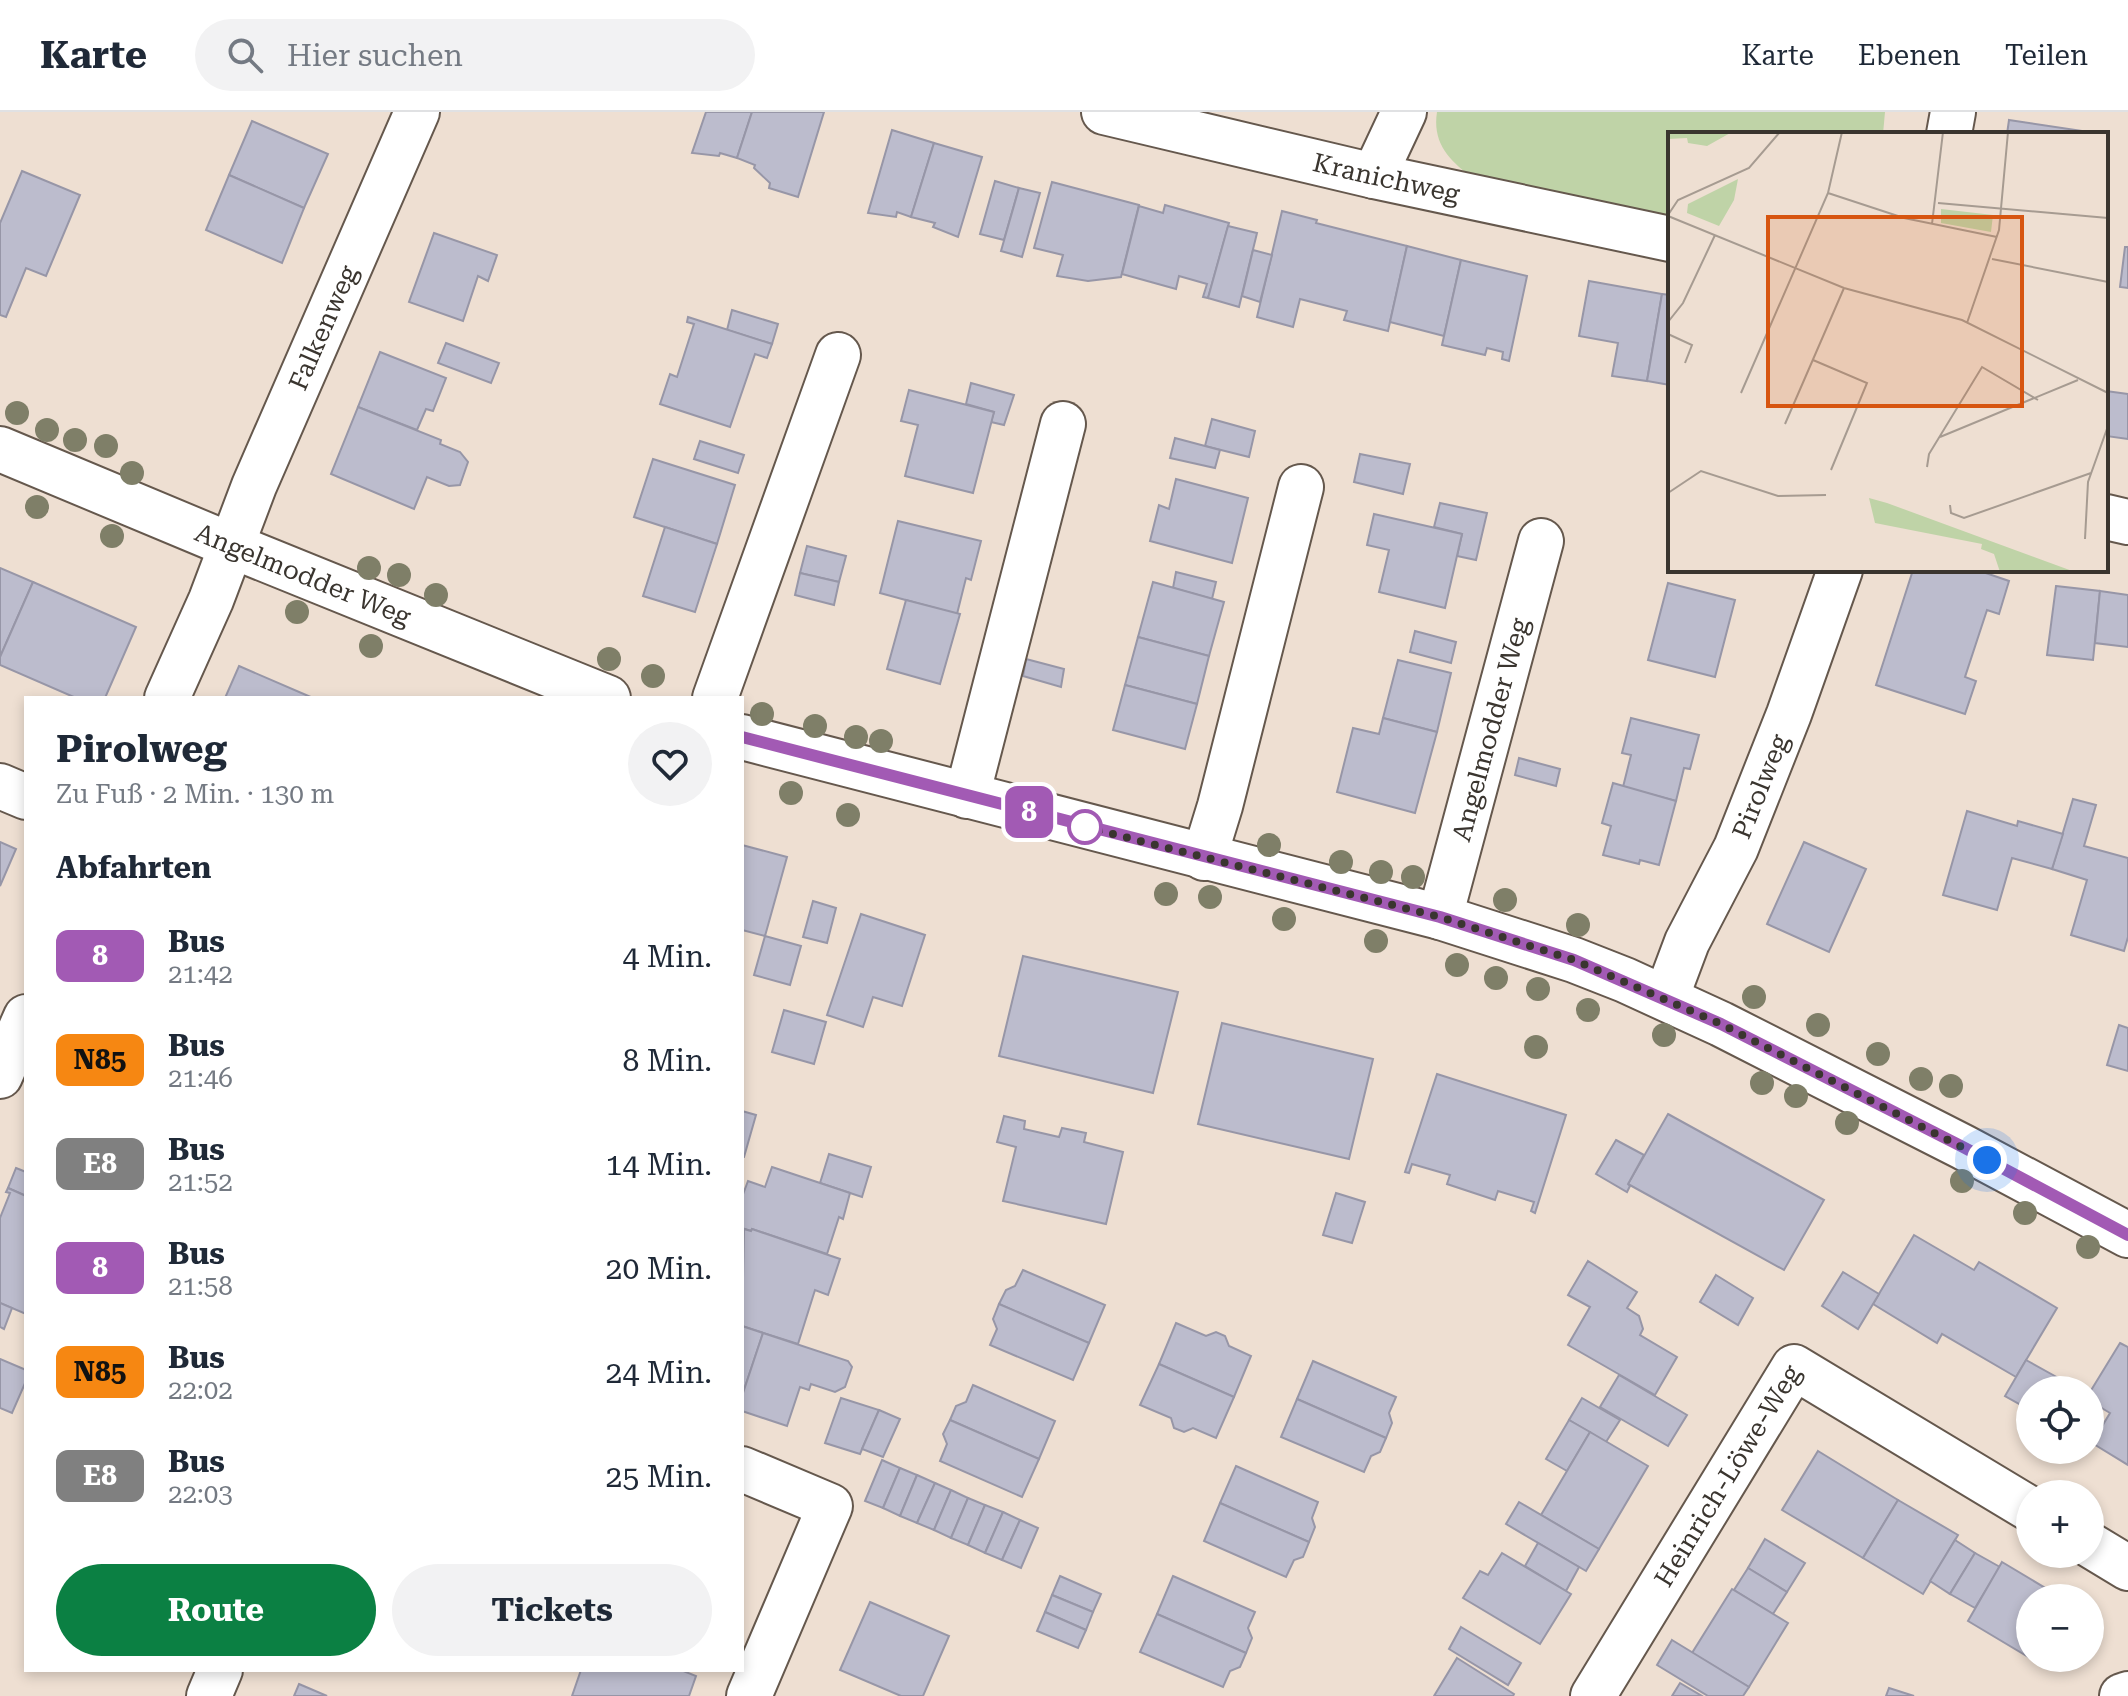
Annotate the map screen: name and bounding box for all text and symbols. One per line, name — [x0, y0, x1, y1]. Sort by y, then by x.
search box — [195, 19, 755, 91]
text: Karte — [40, 33, 147, 77]
icon: search — [223, 33, 267, 77]
text: Hier suchen — [287, 38, 463, 73]
text: Karte — [1741, 39, 1814, 72]
text: Ebenen — [1858, 39, 1961, 72]
text: Teilen — [2005, 39, 2088, 72]
inset map — [1668, 132, 2108, 572]
street label: Kranichweg — [1310, 147, 1463, 209]
street label: Falkenweg — [283, 261, 363, 395]
street label: Angelmodder Weg — [191, 517, 415, 632]
street label: Angelmodder Weg — [1446, 614, 1535, 845]
button: heart — [628, 722, 712, 806]
text: Pirolweg — [56, 727, 227, 771]
street label: Pirolweg — [1726, 730, 1795, 843]
text: Zu Fuß · 2 Min. · 130 m — [56, 779, 334, 809]
line badge: 8 — [1003, 786, 1055, 838]
text: 8 — [1021, 795, 1037, 828]
unlabelled marker — [1068, 810, 1102, 844]
text: Abfahrten — [56, 850, 211, 885]
text: Bus — [168, 924, 225, 959]
text: 8 — [92, 939, 108, 972]
text: 4 Min. — [622, 939, 712, 974]
text: 21:42 — [168, 959, 233, 989]
text: Bus — [168, 1028, 225, 1063]
text: N85 — [74, 1043, 126, 1076]
text: 8 Min. — [622, 1043, 712, 1078]
text: 21:46 — [168, 1063, 233, 1093]
text: Bus — [168, 1132, 225, 1167]
your location — [1967, 1140, 2007, 1180]
text: E8 — [83, 1147, 117, 1180]
text: 14 Min. — [606, 1147, 712, 1182]
text: 21:52 — [168, 1167, 233, 1197]
text: Bus — [168, 1236, 225, 1271]
text: 8 — [92, 1251, 108, 1284]
text: 20 Min. — [606, 1251, 712, 1286]
text: 21:58 — [168, 1271, 233, 1301]
text: Bus — [168, 1340, 225, 1375]
text: N85 — [74, 1355, 126, 1388]
text: 24 Min. — [606, 1355, 712, 1390]
street label: Heinrich-Löwe-Weg — [1648, 1359, 1807, 1592]
text: 22:02 — [168, 1375, 233, 1405]
map controls — [2016, 1376, 2104, 1672]
button: locate — [2016, 1376, 2104, 1464]
text: Bus — [168, 1444, 225, 1479]
text: E8 — [83, 1459, 117, 1492]
text: 25 Min. — [606, 1459, 712, 1494]
text: 22:03 — [168, 1479, 233, 1509]
button: + — [2016, 1480, 2104, 1568]
button: Route — [56, 1564, 376, 1656]
button: Tickets — [392, 1564, 712, 1656]
button: − — [2016, 1584, 2104, 1672]

